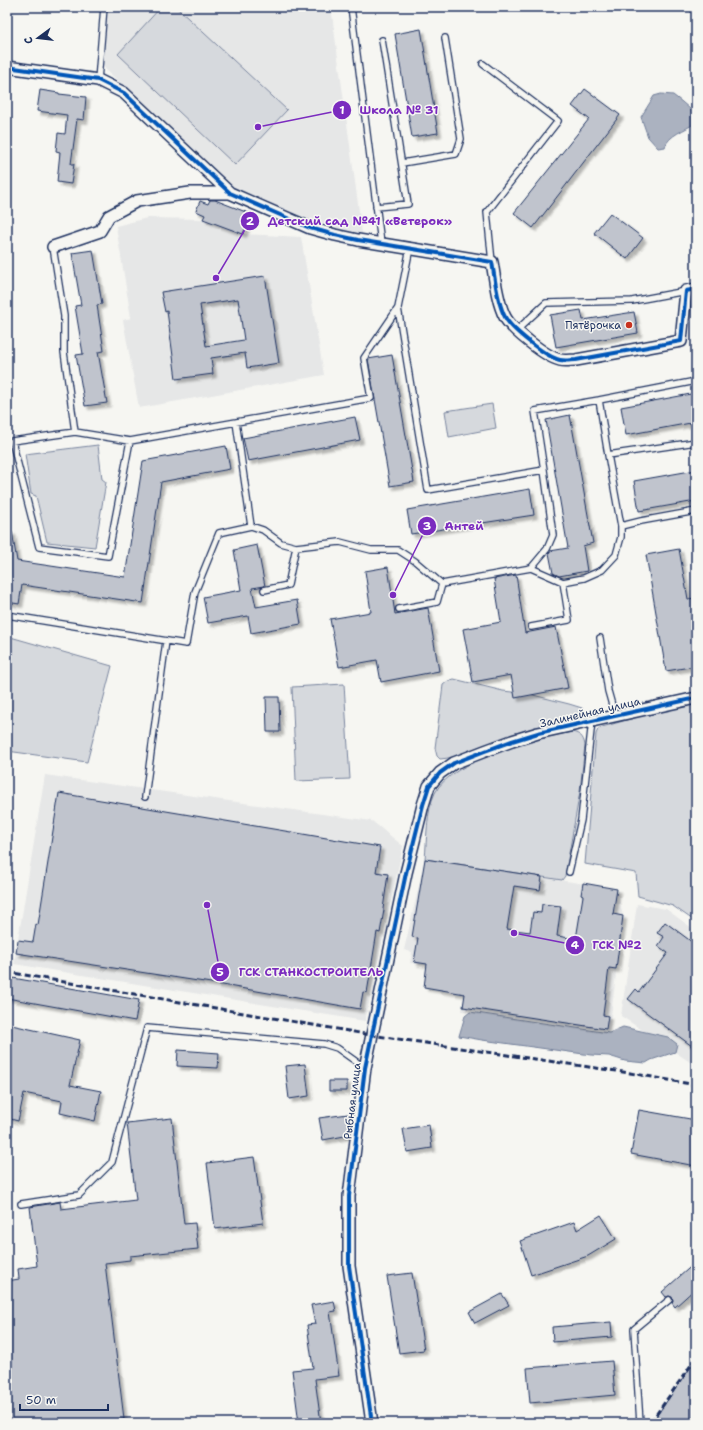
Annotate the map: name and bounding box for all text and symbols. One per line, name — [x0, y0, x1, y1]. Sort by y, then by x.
north arrow — [18, 18, 58, 58]
text: С — [21, 35, 37, 46]
callout: Школа № 31 — [332, 98, 446, 122]
text: 1 — [339, 102, 345, 118]
text: Школа № 31 — [360, 102, 438, 118]
callout: Детский сад №41 «Ветерок» — [240, 209, 460, 233]
text: 2 — [246, 213, 255, 229]
text: Детский сад №41 «Ветерок» — [268, 213, 452, 229]
place label: Пятёрочка — [565, 318, 621, 333]
marker: Пятёрочка — [624, 320, 634, 330]
callout: Антей — [417, 514, 492, 538]
text: 3 — [423, 518, 431, 534]
text: Антей — [445, 518, 484, 534]
street label: Залинейная улица — [538, 694, 642, 731]
callout: ГСК №2 — [565, 933, 650, 957]
text: 4 — [571, 937, 580, 953]
text: ГСК №2 — [592, 937, 642, 953]
callout: ГСК СТАНКОСТРОИТЕЛЬ — [210, 960, 391, 984]
text: 5 — [216, 964, 224, 980]
text: ГСК СТАНКОСТРОИТЕЛЬ — [239, 964, 384, 980]
street label: Рыбная улица — [340, 1062, 365, 1140]
scale bar — [20, 1386, 108, 1412]
text: 50 m — [26, 1392, 56, 1408]

